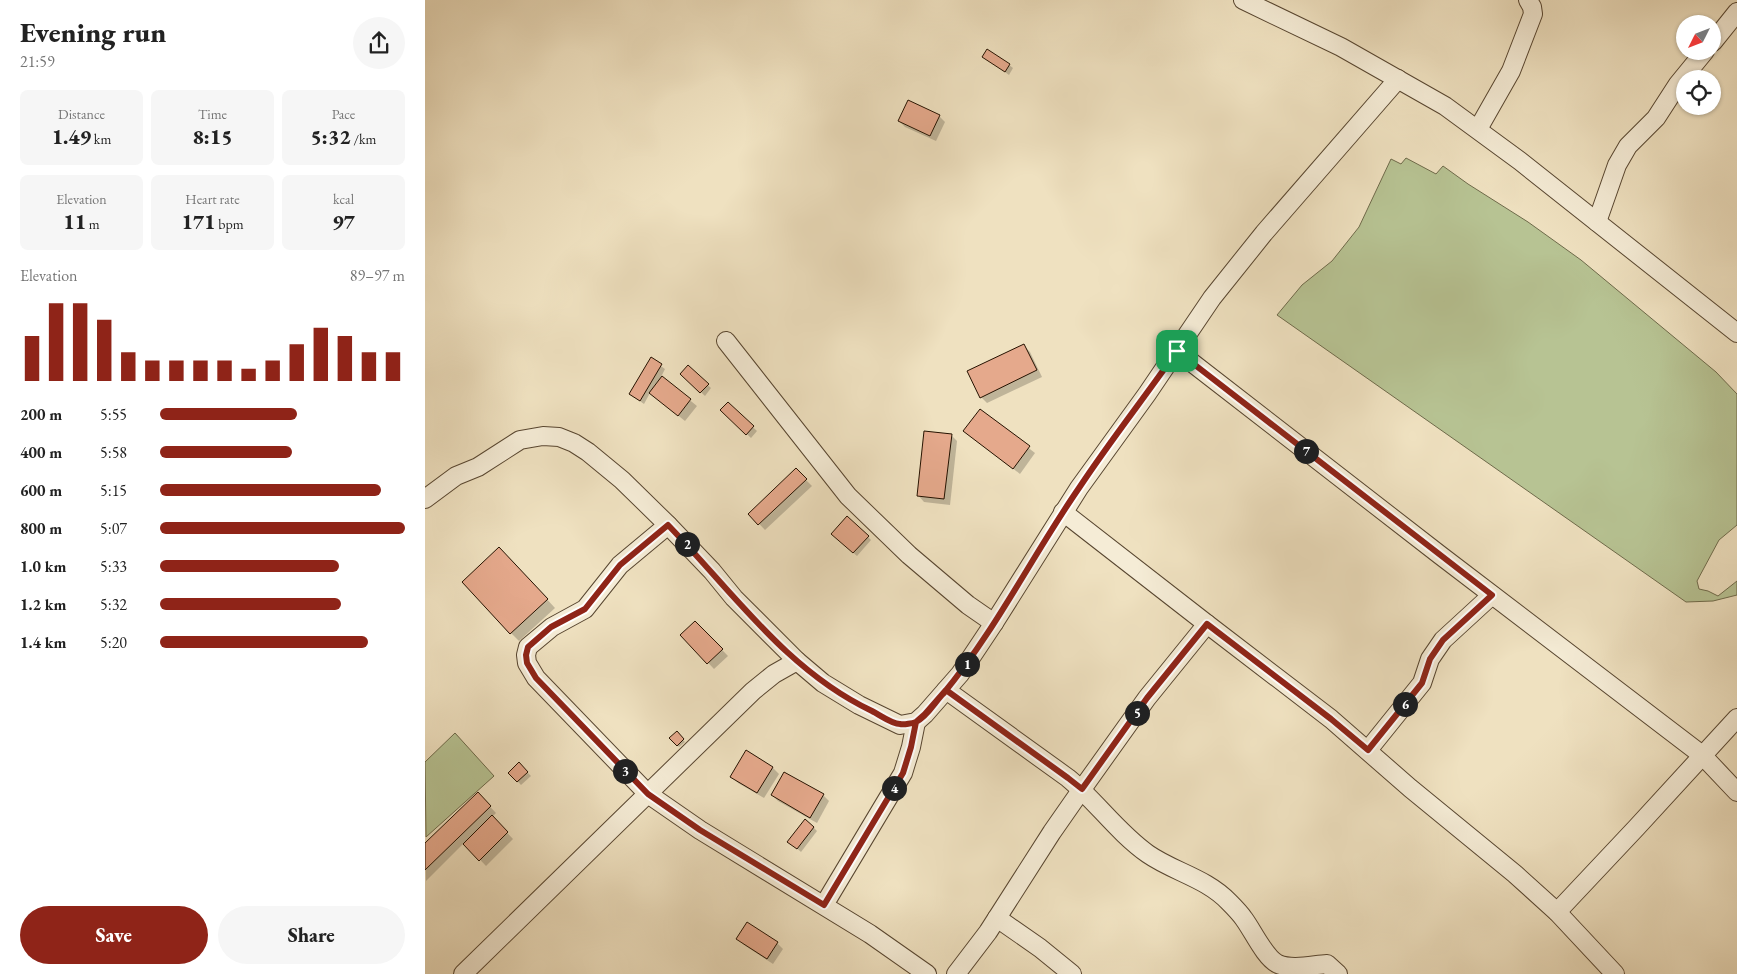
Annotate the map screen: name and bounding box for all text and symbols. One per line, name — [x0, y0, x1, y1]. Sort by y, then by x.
text: Evening run — [20, 14, 166, 50]
north arrow — [1676, 15, 1721, 60]
map controls — [1676, 15, 1721, 115]
button: share — [353, 17, 405, 69]
text: 21:59 — [20, 51, 55, 72]
button: locate — [1676, 70, 1721, 115]
text: Distance — [58, 105, 105, 123]
text: Time — [198, 105, 227, 123]
text: Pace — [332, 105, 355, 123]
text: 1.49 — [52, 123, 91, 150]
text: 8:15 — [192, 123, 233, 150]
text: 5:32 — [311, 123, 351, 150]
text: km — [91, 130, 111, 148]
text: /km — [351, 130, 376, 148]
text: Elevation — [56, 190, 107, 208]
text: Heart rate — [185, 190, 240, 208]
text: kcal — [333, 190, 354, 208]
text: 11 — [63, 208, 86, 235]
text: 171 — [181, 208, 215, 235]
text: 97 — [332, 208, 355, 235]
text: m — [86, 215, 100, 233]
text: bpm — [215, 215, 244, 233]
text: Elevation — [20, 265, 78, 286]
text: 89–97 m — [350, 265, 405, 286]
pin — [1156, 330, 1198, 372]
icon: arrive — [1163, 337, 1191, 365]
text: 200 m — [20, 404, 62, 425]
text: 5:55 — [100, 404, 127, 425]
pin: 7 — [1293, 438, 1319, 464]
text: 400 m — [20, 442, 62, 463]
text: 5:58 — [100, 442, 127, 463]
text: 7 — [1303, 442, 1310, 460]
text: 600 m — [20, 480, 62, 501]
text: 5:15 — [100, 480, 127, 501]
text: 800 m — [20, 518, 62, 539]
text: 5:07 — [100, 518, 127, 539]
pin: 2 — [675, 532, 699, 556]
text: 2 — [684, 535, 691, 553]
text: 1.0 km — [20, 556, 66, 577]
text: 5:33 — [100, 556, 127, 577]
text: 1.2 km — [20, 594, 66, 615]
text: 5:32 — [100, 594, 127, 615]
text: 1.4 km — [20, 632, 66, 653]
text: 5:20 — [100, 632, 127, 653]
pin: 1 — [955, 652, 979, 676]
text: 1 — [964, 655, 971, 673]
pin: 6 — [1393, 692, 1417, 716]
text: 6 — [1402, 695, 1409, 713]
pin: 5 — [1125, 700, 1149, 726]
text: 5 — [1134, 704, 1141, 722]
pin: 3 — [613, 758, 637, 784]
text: 3 — [622, 762, 629, 780]
pin: 4 — [881, 776, 907, 800]
text: 4 — [891, 779, 898, 797]
button: Save — [20, 906, 208, 964]
button: Share — [218, 906, 405, 964]

